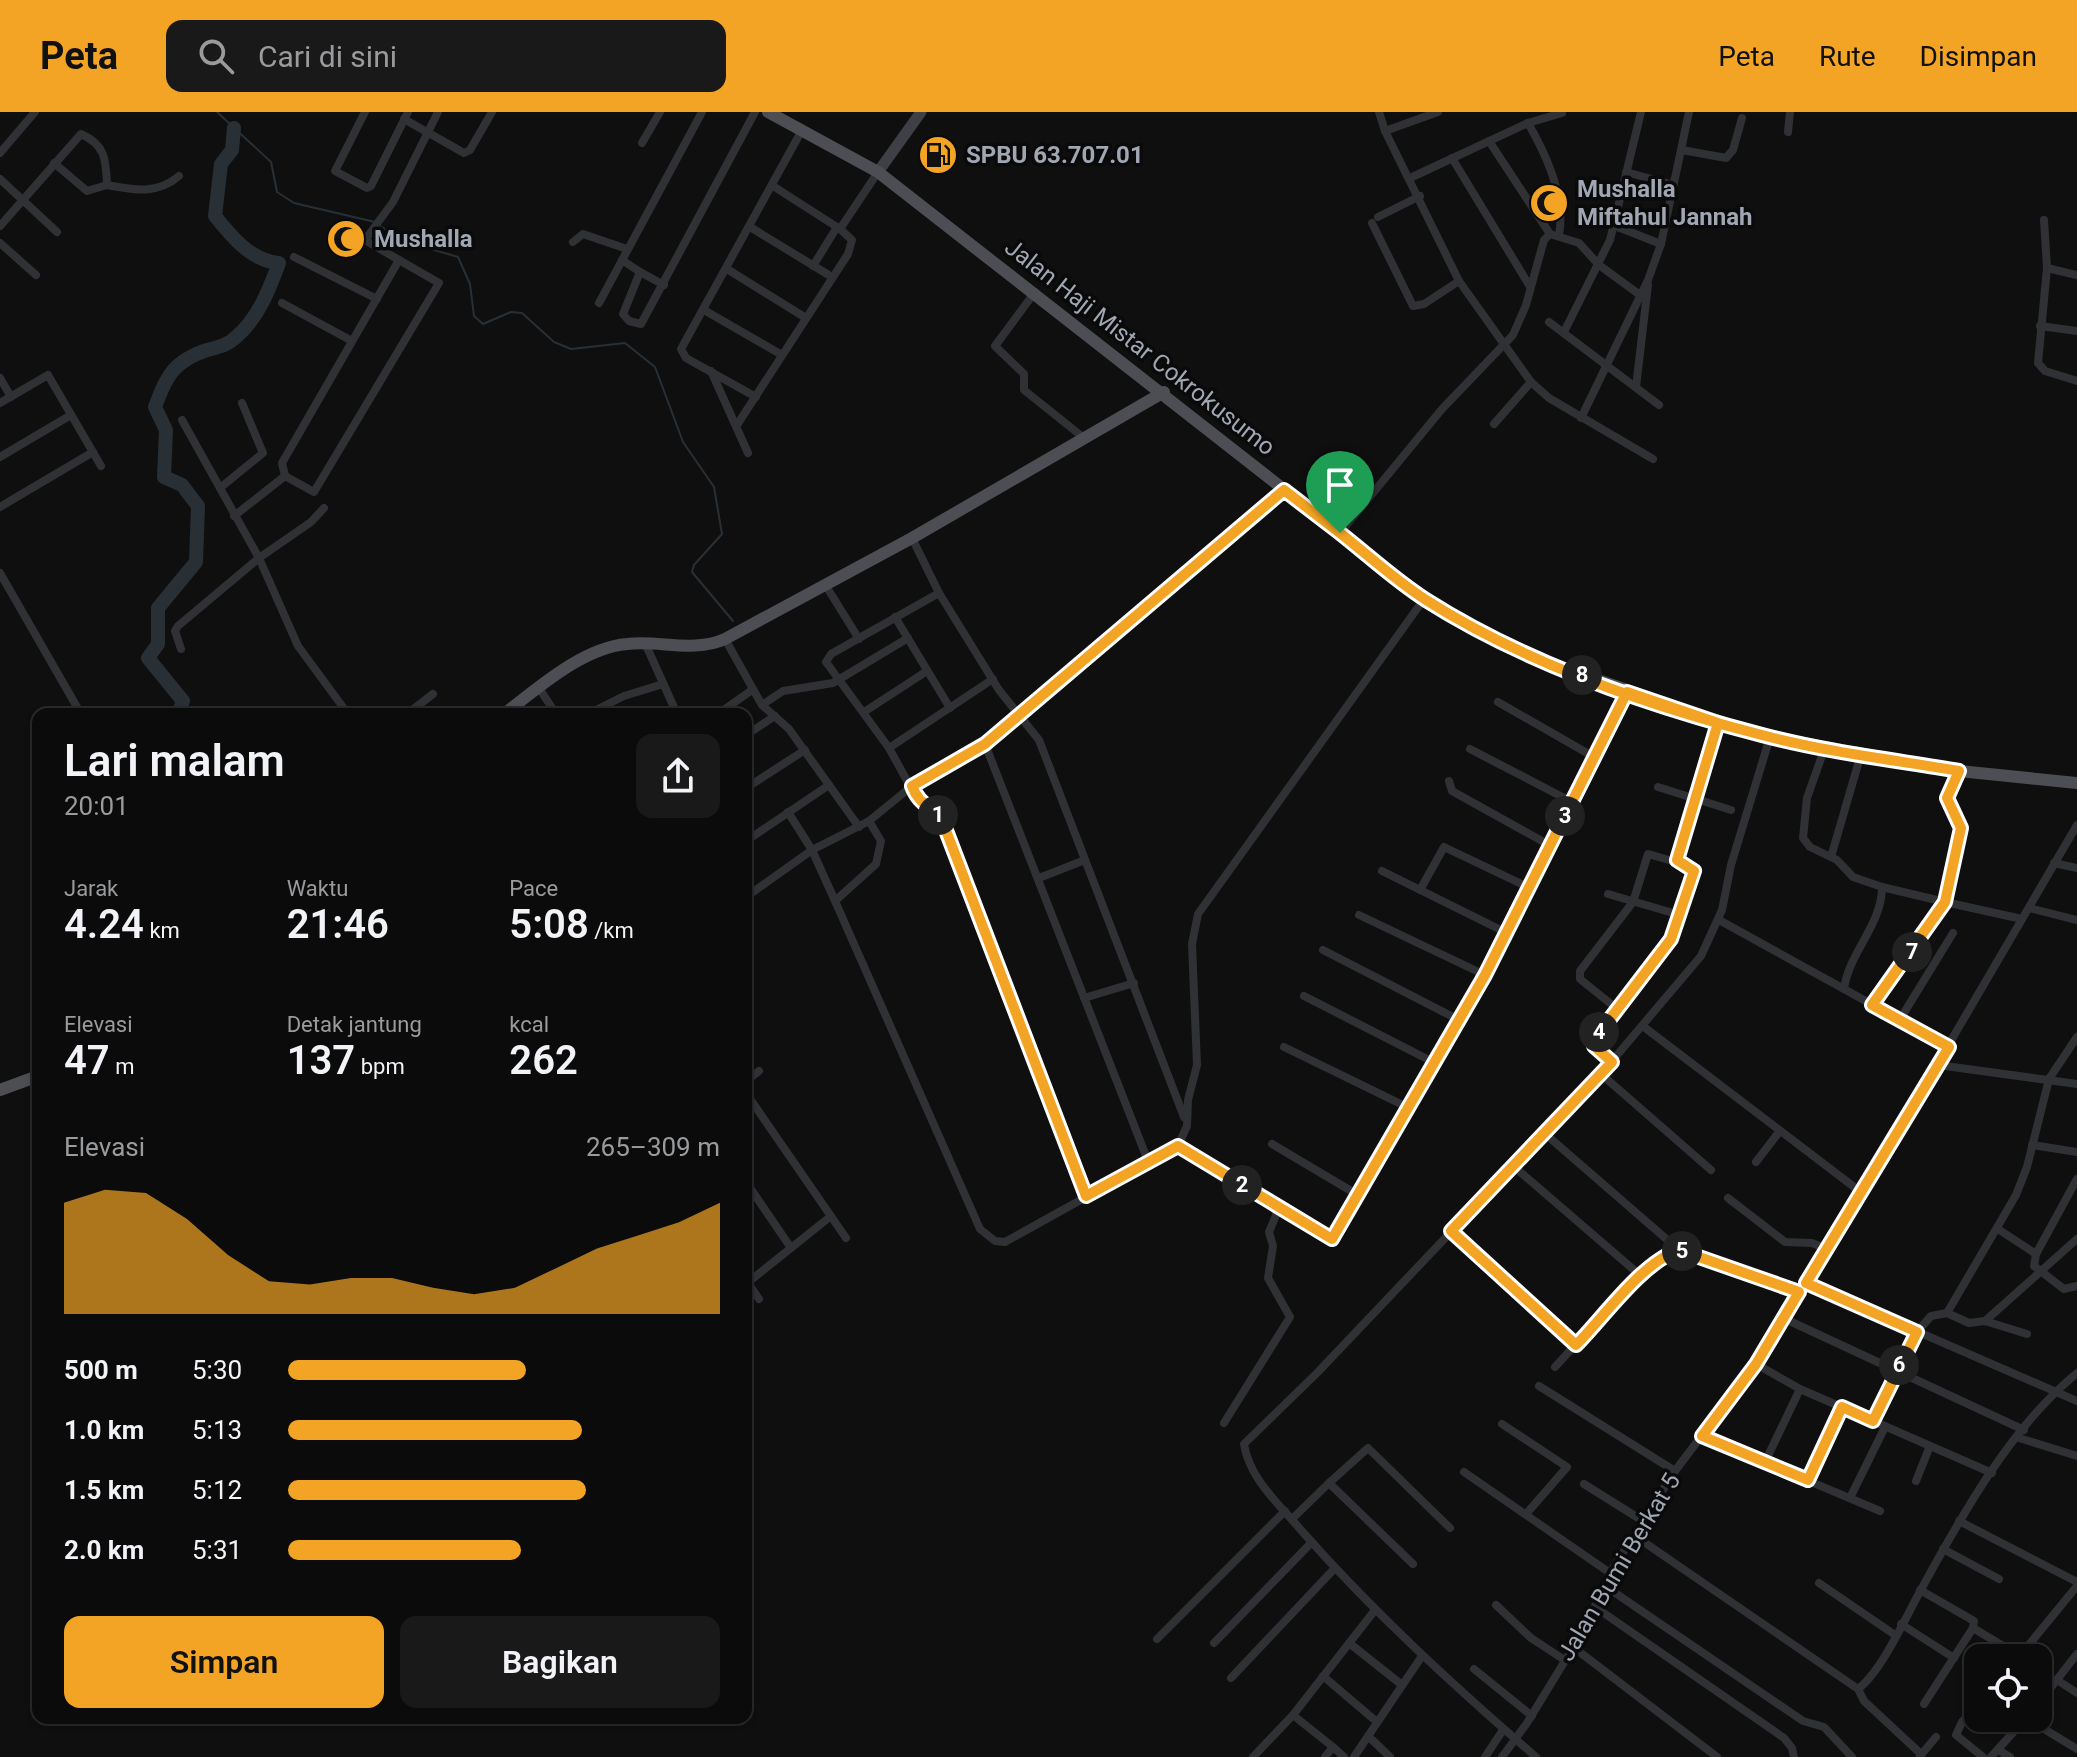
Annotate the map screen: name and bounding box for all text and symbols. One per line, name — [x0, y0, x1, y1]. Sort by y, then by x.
search box — [166, 20, 726, 92]
text: Peta — [40, 34, 118, 78]
icon: search — [194, 34, 238, 78]
text: Cari di sini — [258, 39, 397, 74]
text: Peta — [1718, 40, 1775, 73]
text: Rute — [1819, 40, 1876, 73]
text: Disimpan — [1920, 40, 2037, 73]
fuel station icon: SPBU 63.707.01 — [917, 134, 959, 176]
place label: SPBU 63.707.01 — [966, 141, 1144, 169]
place label: Mushalla Miftahul Jannah — [1577, 175, 1753, 231]
mosque icon: Mushalla Miftahul Jannah — [1528, 182, 1570, 224]
mosque icon: Mushalla — [325, 218, 367, 260]
place label: Mushalla — [374, 225, 473, 253]
street label: Jalan Haji Mistar Cokrokusumo — [999, 233, 1281, 461]
pin — [1306, 451, 1374, 533]
icon: arrive — [1318, 463, 1362, 507]
pin: 8 — [1562, 655, 1602, 695]
text: 8 — [1576, 662, 1588, 687]
button: share — [636, 734, 720, 818]
text: Lari malam — [64, 735, 285, 787]
text: 20:01 — [64, 791, 129, 821]
pin: 1 — [918, 795, 958, 835]
pin: 3 — [1545, 796, 1585, 836]
text: 1 — [932, 802, 944, 827]
text: 3 — [1559, 803, 1571, 828]
text: Jarak — [64, 876, 118, 901]
text: Waktu — [287, 876, 348, 901]
text: Pace — [509, 876, 558, 901]
text: 4.24 — [64, 901, 144, 948]
text: 21:46 — [287, 901, 389, 948]
text: 5:08 — [509, 901, 589, 948]
text: km — [144, 918, 180, 943]
text: /km — [589, 918, 634, 943]
pin: 7 — [1892, 932, 1932, 972]
text: 7 — [1906, 939, 1918, 964]
text: Elevasi — [64, 1012, 133, 1037]
text: Detak jantung — [287, 1012, 422, 1037]
text: kcal — [509, 1012, 549, 1037]
pin: 4 — [1579, 1012, 1619, 1052]
text: 4 — [1593, 1019, 1605, 1044]
text: 47 — [64, 1037, 110, 1084]
text: 137 — [287, 1037, 355, 1084]
text: 262 — [509, 1037, 578, 1084]
text: m — [110, 1054, 134, 1079]
text: bpm — [355, 1054, 405, 1079]
text: Elevasi — [64, 1132, 145, 1162]
text: 265–309 m — [586, 1132, 720, 1162]
pin: 2 — [1222, 1165, 1262, 1205]
text: 2 — [1236, 1172, 1248, 1197]
pin: 5 — [1662, 1231, 1702, 1271]
text: 5 — [1676, 1238, 1688, 1263]
pin: 6 — [1879, 1345, 1919, 1385]
text: 6 — [1893, 1352, 1905, 1377]
text: 500 m — [64, 1355, 138, 1385]
text: 5:30 — [192, 1355, 242, 1385]
text: 1.0 km — [64, 1415, 144, 1445]
text: 5:13 — [192, 1415, 242, 1445]
street label: Jalan Bumi Berkat 5 — [1552, 1468, 1686, 1666]
text: 1.5 km — [64, 1475, 144, 1505]
text: 5:12 — [192, 1475, 242, 1505]
text: 2.0 km — [64, 1535, 144, 1565]
text: 5:31 — [192, 1535, 242, 1565]
button: Simpan — [64, 1616, 384, 1708]
button: Bagikan — [400, 1616, 720, 1708]
map controls — [1964, 1644, 2052, 1732]
button: locate — [1964, 1644, 2052, 1732]

